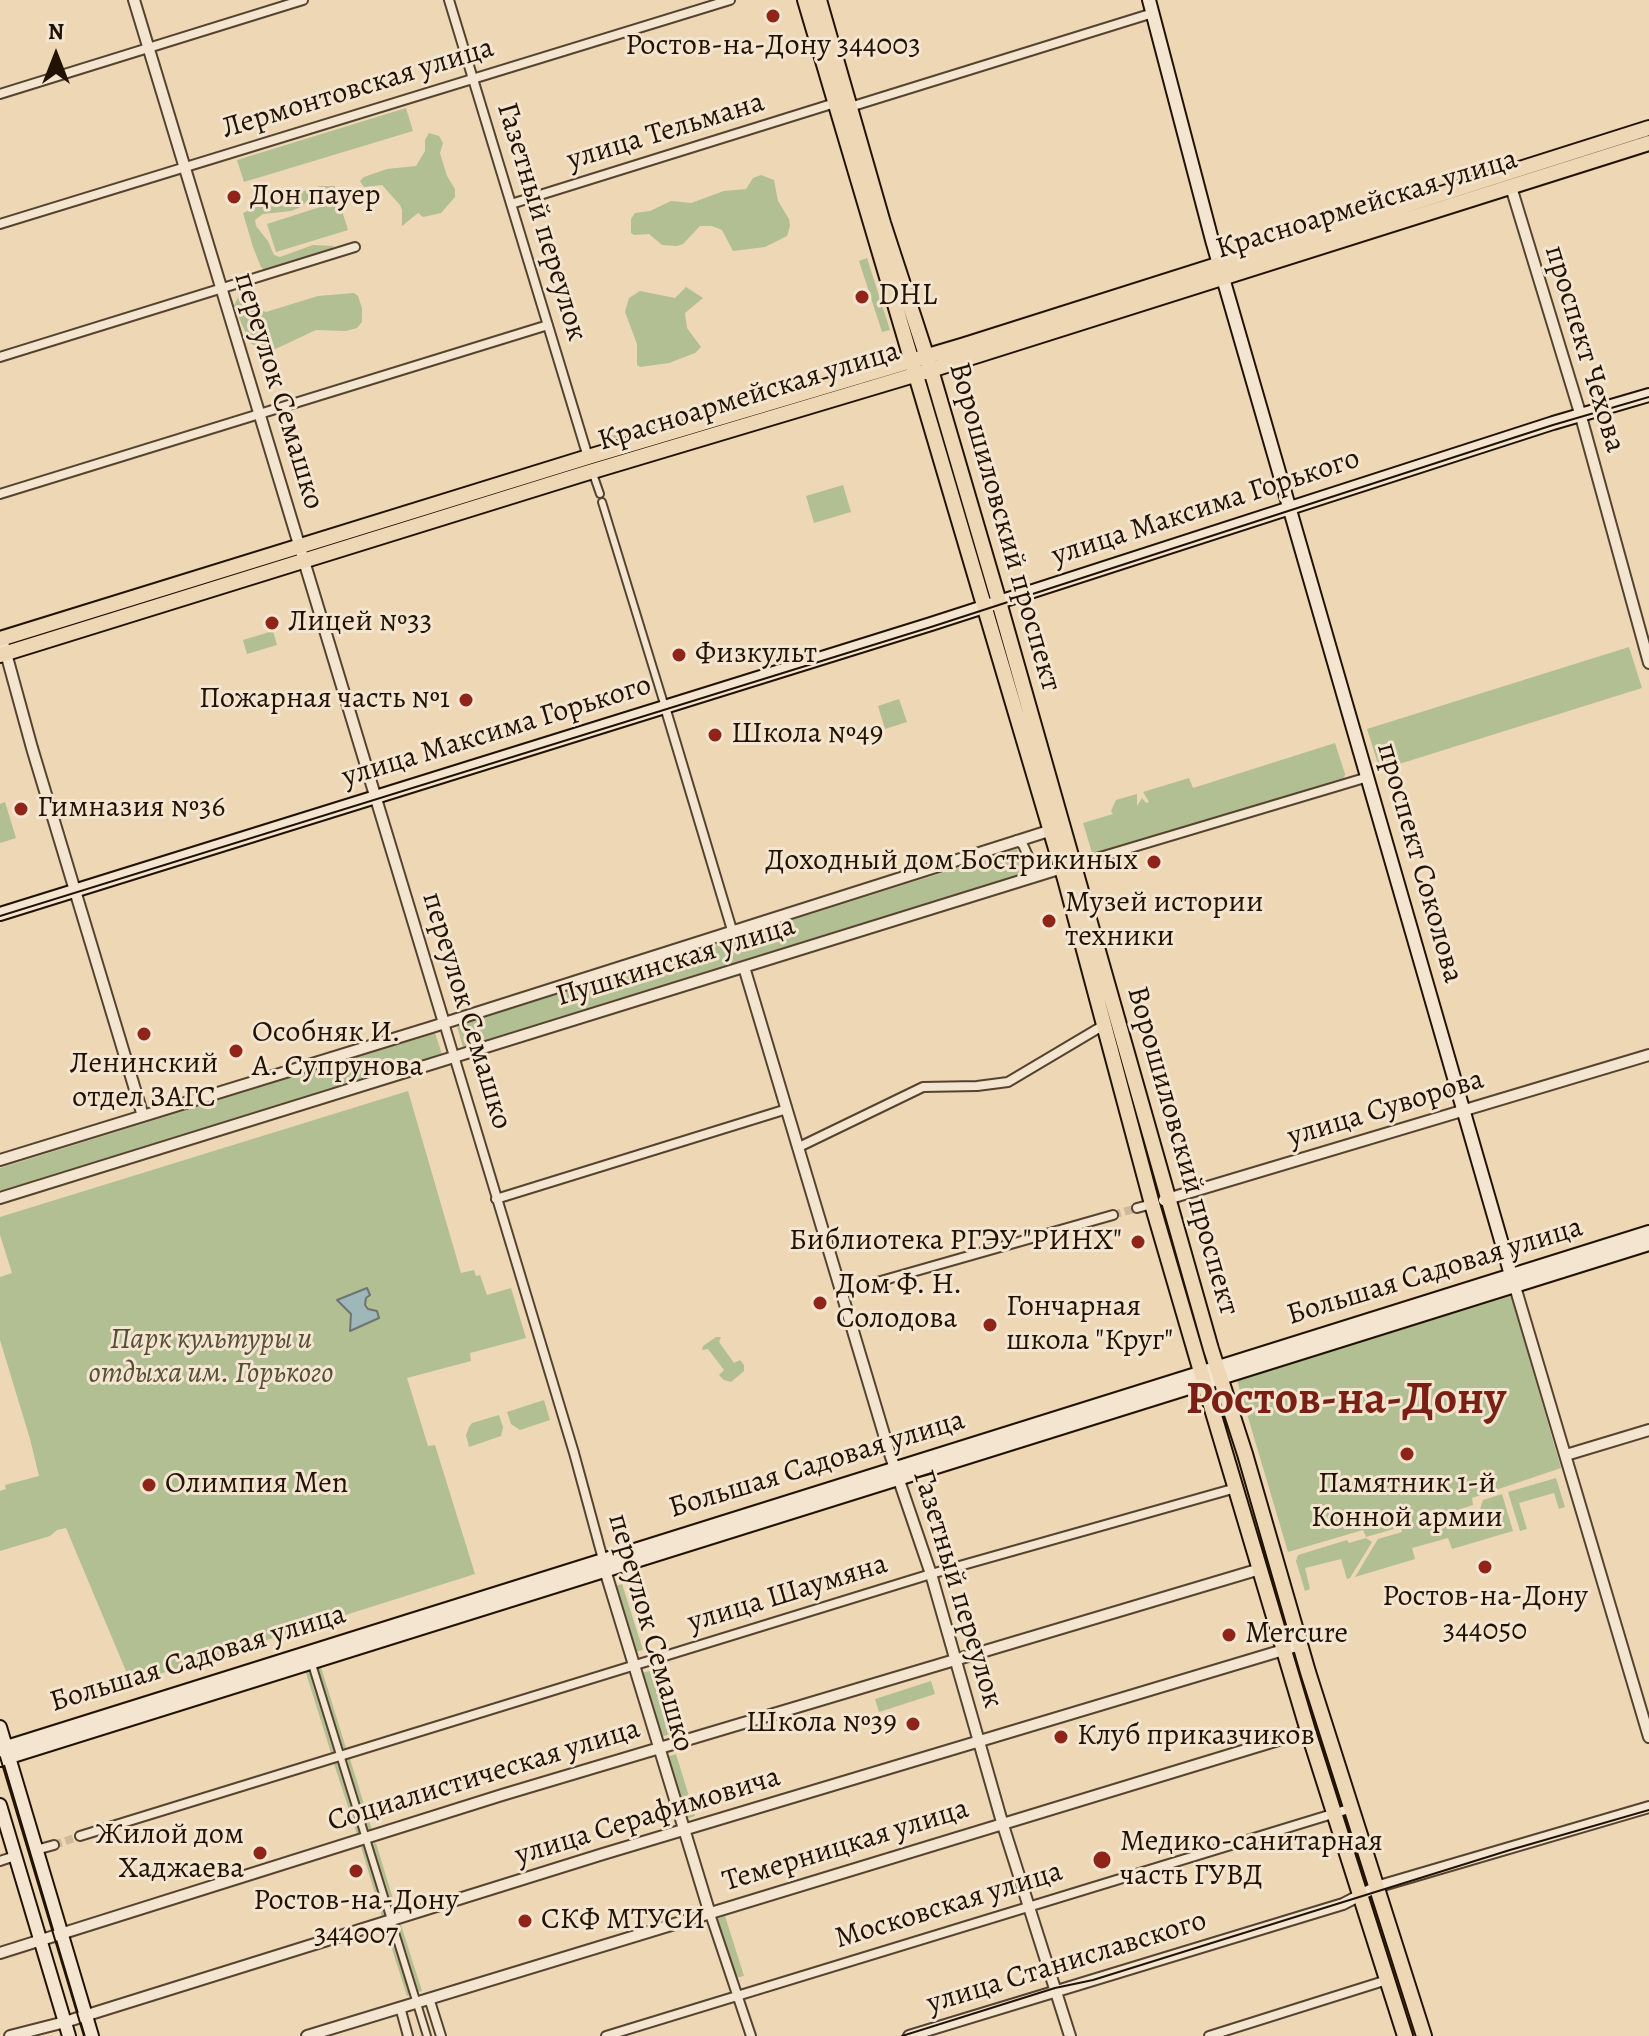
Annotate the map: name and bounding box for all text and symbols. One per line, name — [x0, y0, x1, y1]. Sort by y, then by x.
marker: Ростов-на-Дону 344003 — [764, 7, 782, 25]
north arrow — [16, 16, 96, 96]
text: N — [48, 17, 64, 47]
place label: Ростов-на-Дону 344003 — [625, 29, 921, 65]
street label: Лермонтовская улица — [218, 30, 498, 148]
street label: улица Тельмана — [563, 85, 769, 179]
street label: Газетный переулок — [488, 99, 594, 345]
street label: Красноармейская улица — [1212, 142, 1522, 268]
place label: Дон пауер — [250, 179, 381, 215]
marker: Дон пауер — [225, 188, 243, 206]
street label: проспект Чехова — [1535, 241, 1633, 457]
street label: переулок Семашко — [225, 268, 331, 514]
place label: DHL — [878, 279, 937, 315]
marker: DHL — [853, 288, 871, 306]
street label: Красноармейская улица — [594, 334, 904, 460]
street label: Ворошиловский проспект — [940, 358, 1068, 696]
street label: улица Максима Горького — [1048, 441, 1364, 575]
place label: Лицей №33 — [288, 605, 432, 641]
marker: Лицей №33 — [263, 614, 281, 632]
place label: Физкульт — [695, 637, 817, 673]
marker: Физкульт — [670, 646, 688, 664]
street label: улица Максима Горького — [338, 668, 656, 796]
place label: Пожарная часть №1 — [199, 682, 450, 718]
marker: Пожарная часть №1 — [457, 691, 475, 709]
place label: Школа №49 — [731, 717, 883, 753]
marker: Школа №49 — [706, 726, 724, 744]
street label: проспект Соколова — [1367, 739, 1471, 987]
place label: Гимназия №36 — [37, 791, 225, 827]
marker: Гимназия №36 — [12, 800, 30, 818]
place label: Доходный дом Бострикиных — [765, 844, 1138, 880]
marker: Доходный дом Бострикиных — [1145, 853, 1163, 871]
place label: Музей истории техники — [1065, 886, 1263, 956]
street label: переулок Семашко — [413, 888, 519, 1134]
street label: Пушкинская улица — [552, 909, 800, 1015]
marker: Музей истории техники — [1040, 912, 1058, 930]
street label: Ворошиловский проспект — [1118, 982, 1246, 1320]
place label: Особняк И. А. Супрунова — [252, 1016, 423, 1086]
marker: Ленинский отдел ЗАГС — [135, 1025, 153, 1043]
marker: Особняк И. А. Супрунова — [227, 1042, 245, 1060]
place label: Ленинский отдел ЗАГС — [70, 1047, 218, 1118]
street label: улица Суворова — [1284, 1062, 1488, 1156]
street label: Большая Садовая улица — [1283, 1210, 1587, 1334]
place label: Библиотека РГЭУ "РИНХ" — [789, 1224, 1122, 1260]
marker: Библиотека РГЭУ "РИНХ" — [1129, 1233, 1147, 1251]
place label: Дом Ф. Н. Солодова — [836, 1268, 962, 1338]
place label: Гончарная школа "Круг" — [1006, 1290, 1173, 1360]
marker: Дом Ф. Н. Солодова — [811, 1294, 829, 1312]
marker: Гончарная школа "Круг" — [981, 1316, 999, 1334]
park label: Парк культуры и отдыха им. Горького — [88, 1323, 334, 1394]
district label: Ростов-на-Дону — [1186, 1374, 1506, 1430]
street label: Большая Садовая улица — [665, 1403, 969, 1527]
marker: Памятник 1-й Конной армии — [1398, 1445, 1416, 1463]
street label: Газетный переулок — [904, 1466, 1010, 1712]
place label: Олимпия Men — [165, 1467, 348, 1503]
place label: Памятник 1-й Конной армии — [1311, 1467, 1503, 1538]
marker: Олимпия Men — [140, 1476, 158, 1494]
street label: переулок Семашко — [599, 1510, 701, 1756]
street label: улица Шаумяна — [684, 1547, 892, 1641]
marker: Ростов-на-Дону 344050 — [1476, 1558, 1494, 1576]
place label: Ростов-на-Дону 344050 — [1382, 1580, 1588, 1650]
street label: Большая Садовая улица — [46, 1597, 350, 1721]
place label: Mercure — [1245, 1617, 1348, 1653]
marker: Mercure — [1220, 1626, 1238, 1644]
place label: Школа №39 — [746, 1706, 897, 1742]
street label: Социалистическая улица — [323, 1711, 645, 1841]
marker: Школа №39 — [904, 1715, 922, 1733]
place label: Клуб приказчиков — [1077, 1719, 1315, 1755]
marker: Клуб приказчиков — [1052, 1728, 1070, 1746]
street label: улица Серафимовича — [511, 1760, 785, 1874]
street label: Темерницкая улица — [719, 1791, 973, 1901]
place label: Жилой дом Хаджаева — [95, 1818, 244, 1888]
place label: Медико-санитарная часть ГУВД — [1120, 1825, 1383, 1896]
marker: Жилой дом Хаджаева — [251, 1844, 269, 1862]
marker: Медико-санитарная часть ГУВД — [1091, 1849, 1113, 1871]
street label: Московская улица — [831, 1854, 1067, 1958]
marker: Ростов-на-Дону 344007 — [347, 1862, 365, 1880]
place label: Ростов-на-Дону 344007 — [253, 1884, 459, 1954]
place label: СКФ МТУСИ — [541, 1903, 705, 1939]
street label: улица Станиславского — [923, 1903, 1211, 2023]
marker: СКФ МТУСИ — [516, 1912, 534, 1930]

